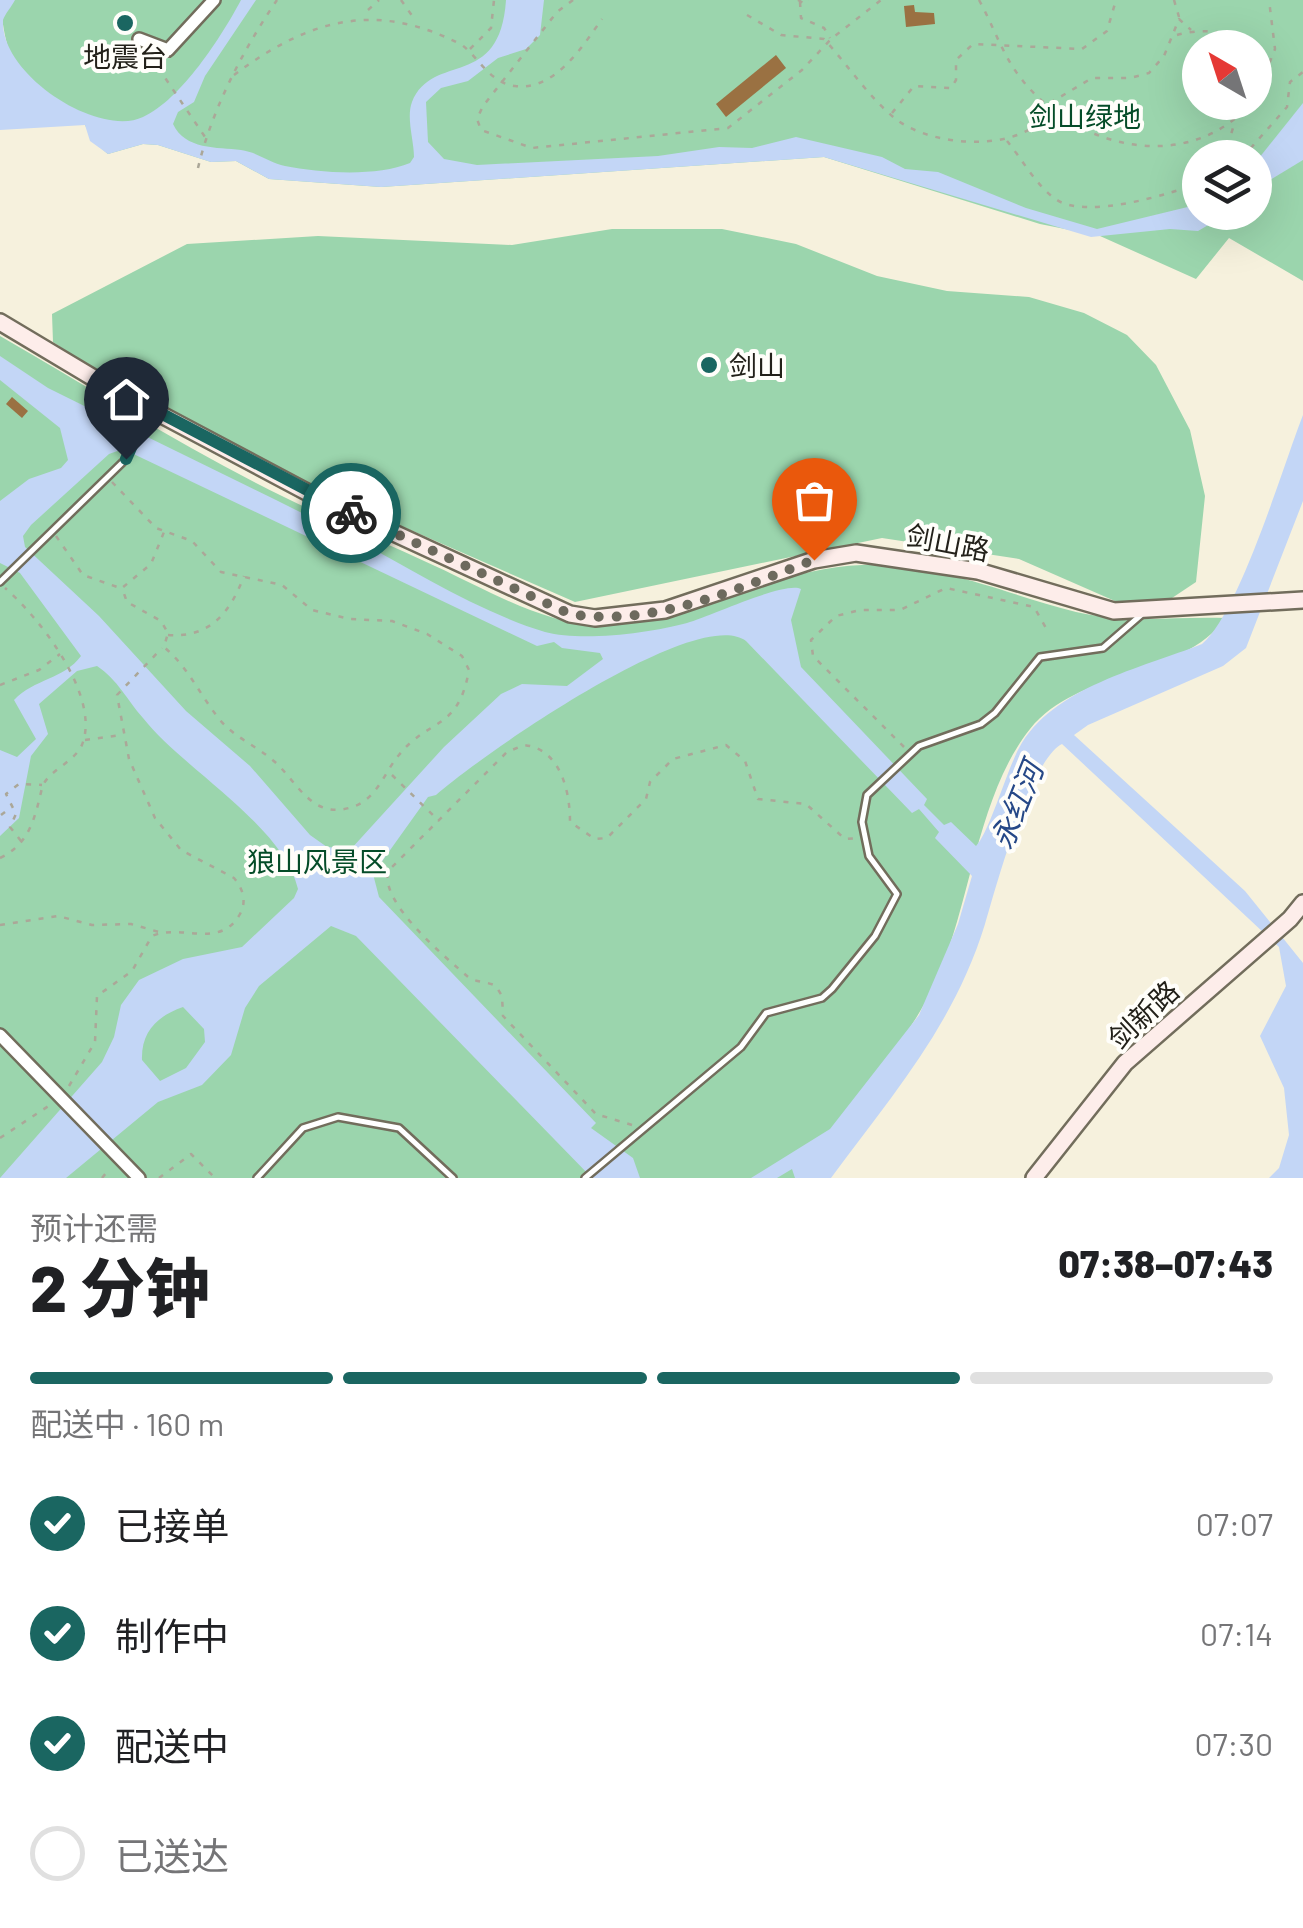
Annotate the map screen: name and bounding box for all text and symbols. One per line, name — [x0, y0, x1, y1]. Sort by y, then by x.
marker: 地震台 — [114, 12, 136, 34]
north arrow — [1182, 30, 1272, 120]
map controls — [1182, 30, 1272, 230]
place label: 地震台 — [83, 39, 167, 73]
park label: 剑山绿地 — [1029, 99, 1141, 133]
button: layers — [1182, 140, 1272, 230]
place label: 剑山 — [729, 348, 785, 382]
marker: 剑山 — [698, 354, 720, 376]
pin — [84, 357, 169, 460]
icon: home — [99, 372, 154, 427]
pin — [772, 458, 857, 561]
courier — [301, 463, 401, 563]
icon: bag — [787, 473, 842, 528]
icon: bike — [324, 486, 379, 541]
street label: 剑山路 — [904, 517, 992, 567]
water label: 永红河 — [982, 752, 1051, 853]
park label: 狼山风景区 — [247, 844, 387, 878]
street label: 剑新路 — [1101, 973, 1185, 1055]
text: 预计还需 — [30, 1208, 158, 1246]
text: 07:38–07:43 — [1058, 1240, 1273, 1286]
text: 2 分钟 — [30, 1247, 210, 1325]
text: 配送中 · 160 m — [30, 1404, 224, 1442]
icon: check — [30, 1496, 85, 1551]
text: 已接单 — [115, 1502, 229, 1548]
text: 07:07 — [1196, 1504, 1273, 1542]
icon: check — [30, 1606, 85, 1661]
text: 制作中 — [115, 1612, 229, 1658]
text: 07:14 — [1200, 1614, 1273, 1652]
icon: check — [30, 1716, 85, 1771]
text: 配送中 — [115, 1722, 229, 1768]
text: 07:30 — [1194, 1724, 1273, 1762]
text: 已送达 — [115, 1832, 229, 1878]

